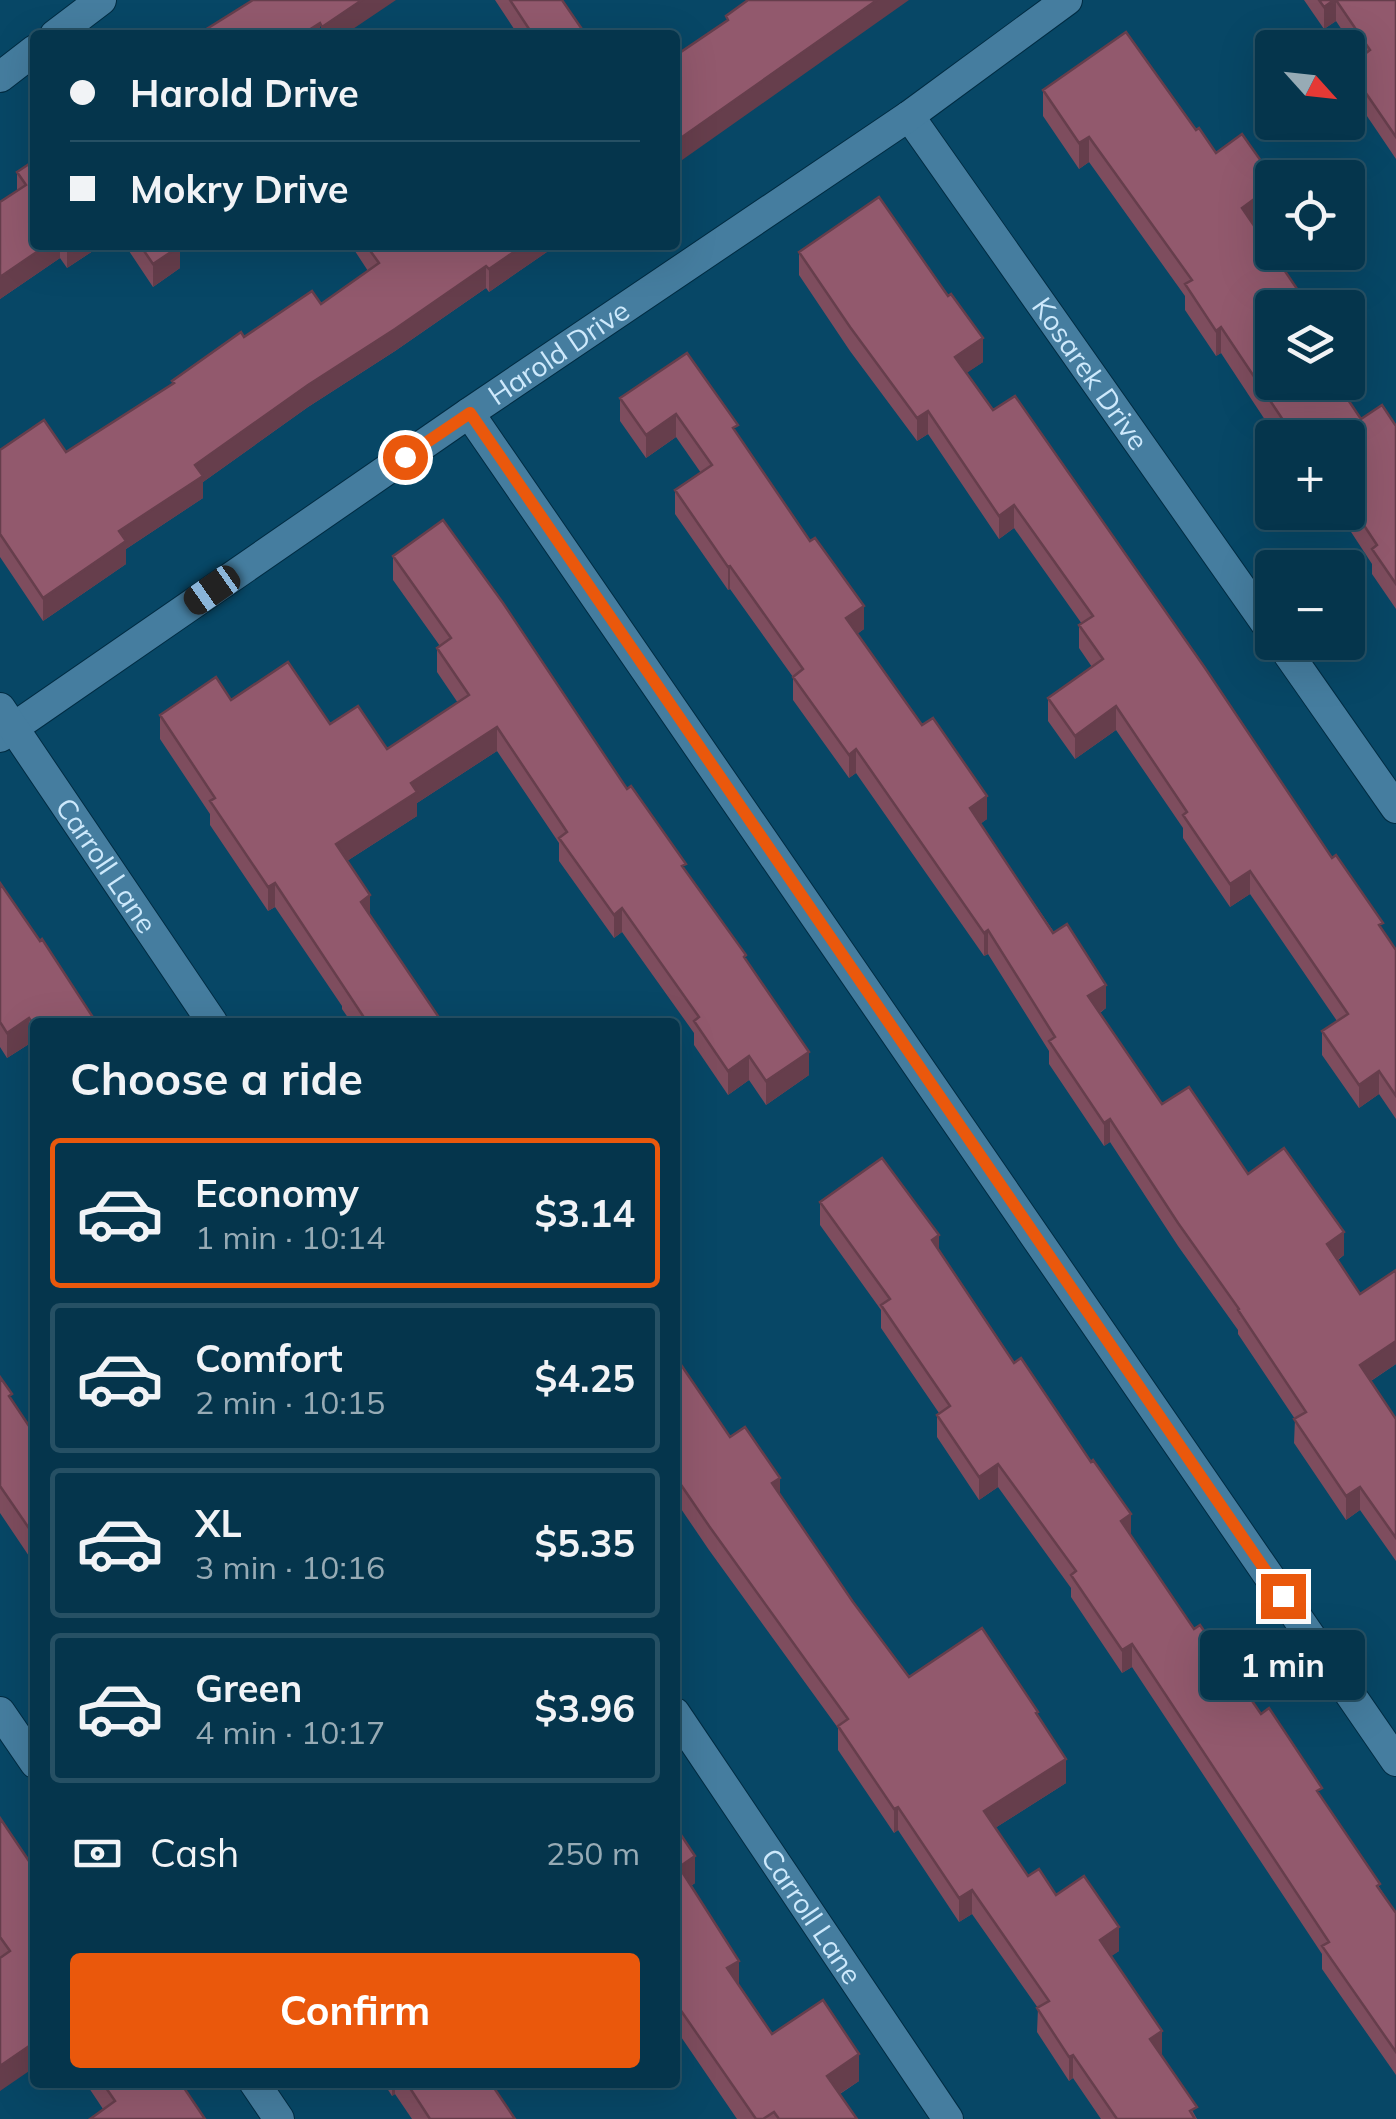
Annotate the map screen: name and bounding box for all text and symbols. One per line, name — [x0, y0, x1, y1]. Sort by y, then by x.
north arrow — [1255, 30, 1365, 140]
map controls — [1255, 30, 1365, 660]
text: Harold Drive — [130, 69, 359, 117]
button: locate — [1255, 160, 1365, 270]
text: Mokry Drive — [130, 165, 349, 213]
street label: Kosarek Drive — [1025, 290, 1156, 457]
button: layers — [1255, 290, 1365, 400]
street label: Harold Drive — [481, 292, 635, 412]
button: + — [1255, 420, 1365, 530]
route start — [383, 435, 428, 480]
button: − — [1255, 550, 1365, 660]
car — [179, 561, 245, 619]
street label: Carroll Lane — [49, 791, 165, 940]
text: Choose a ride — [70, 1050, 363, 1106]
icon: car — [75, 1168, 165, 1258]
text: Economy — [195, 1169, 359, 1217]
text: $3.14 — [534, 1189, 635, 1237]
text: 1 min · 10:14 — [195, 1217, 385, 1257]
icon: car — [75, 1333, 165, 1423]
text: Comfort — [195, 1334, 343, 1382]
text: $4.25 — [534, 1354, 635, 1402]
text: 2 min · 10:15 — [195, 1382, 385, 1422]
icon: car — [75, 1498, 165, 1588]
text: XL — [195, 1499, 242, 1547]
text: $5.35 — [534, 1519, 635, 1567]
text: 3 min · 10:16 — [195, 1547, 385, 1587]
route end — [1261, 1574, 1306, 1619]
callout: 1 min — [1200, 1631, 1366, 1701]
text: 1 min — [1240, 1645, 1325, 1685]
icon: car — [75, 1663, 165, 1753]
text: Green — [195, 1664, 302, 1712]
text: $3.96 — [534, 1684, 635, 1732]
text: 4 min · 10:17 — [195, 1712, 385, 1752]
icon: cash — [70, 1826, 125, 1881]
text: Cash — [150, 1829, 239, 1877]
text: 250 m — [546, 1833, 640, 1873]
street label: Carroll Lane — [754, 1842, 870, 1991]
button: Confirm — [70, 1953, 640, 2068]

